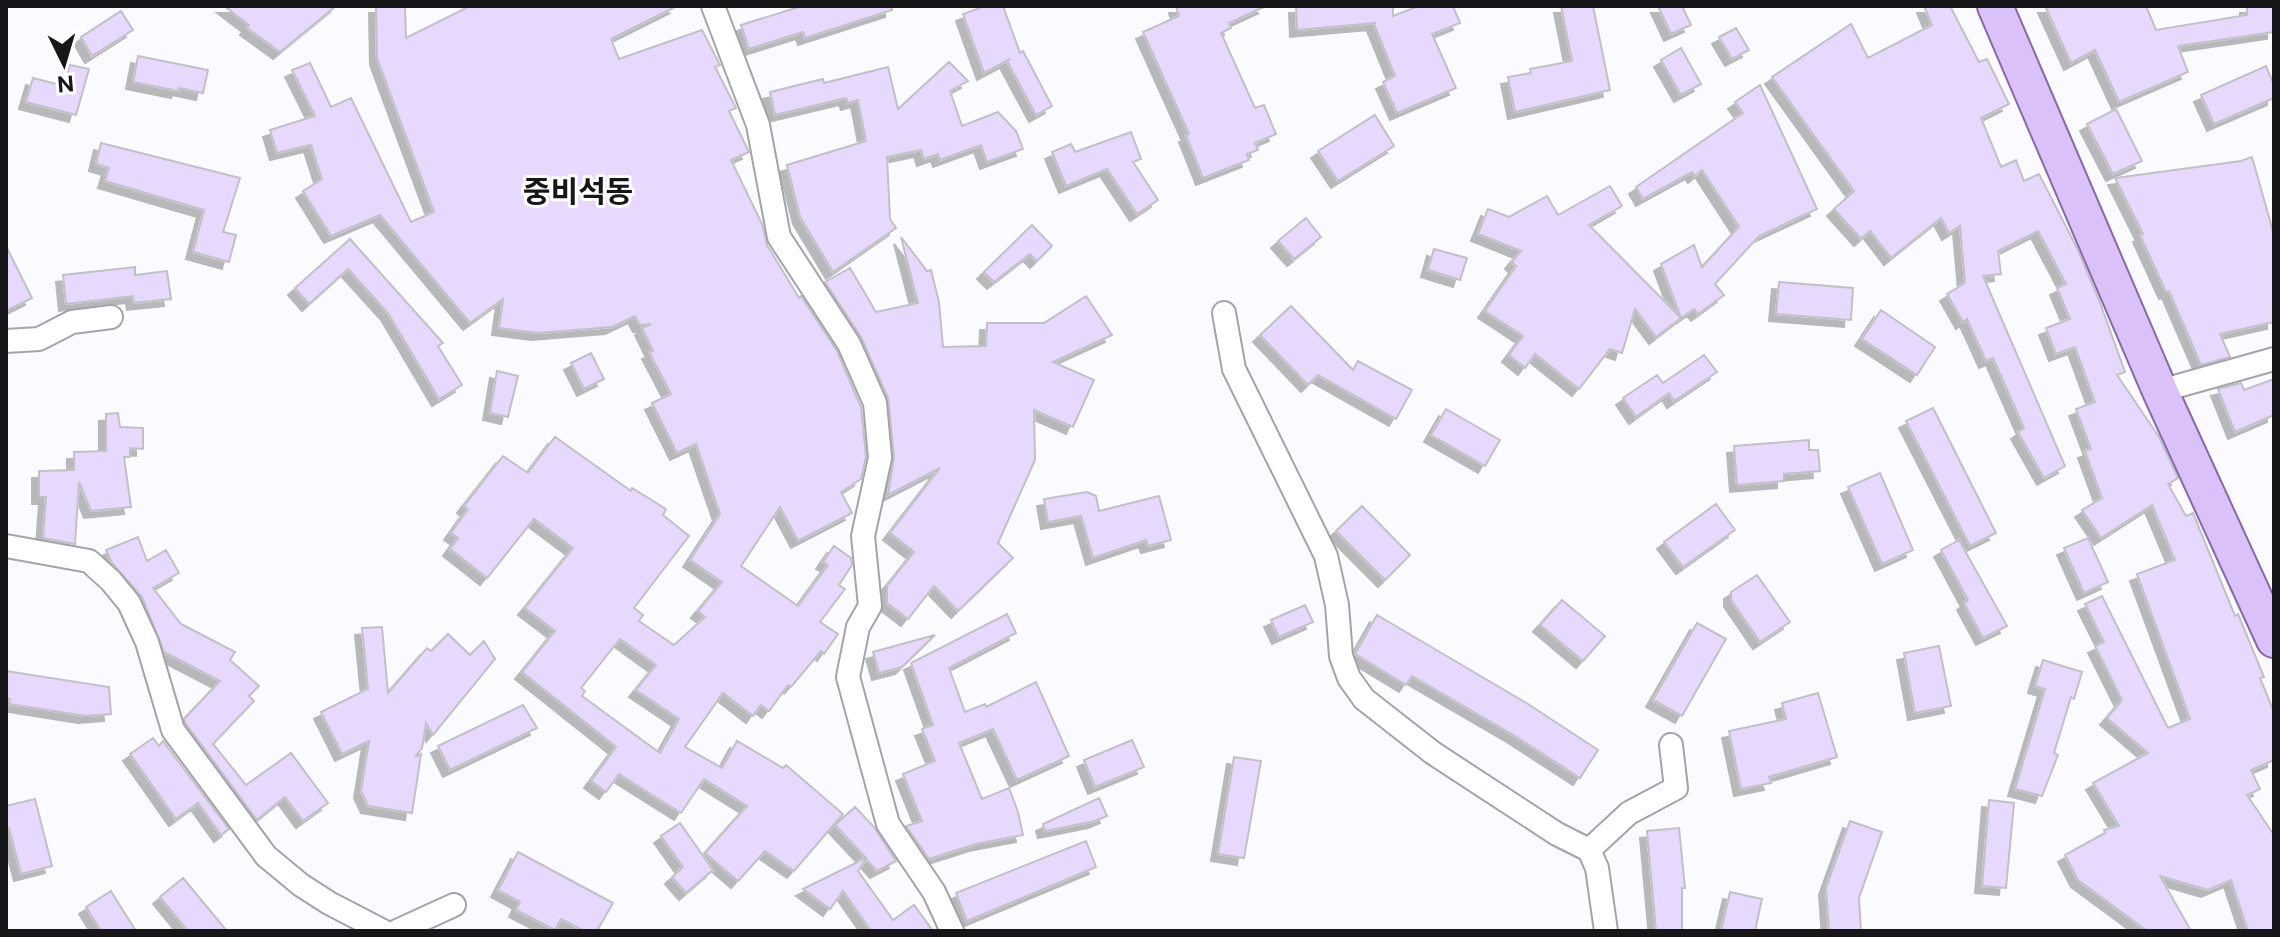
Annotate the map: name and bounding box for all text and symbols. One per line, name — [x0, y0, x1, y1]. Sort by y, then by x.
north arrow — [24, 24, 104, 104]
text: N — [56, 70, 75, 98]
district label: 중비석동 — [523, 173, 633, 209]

